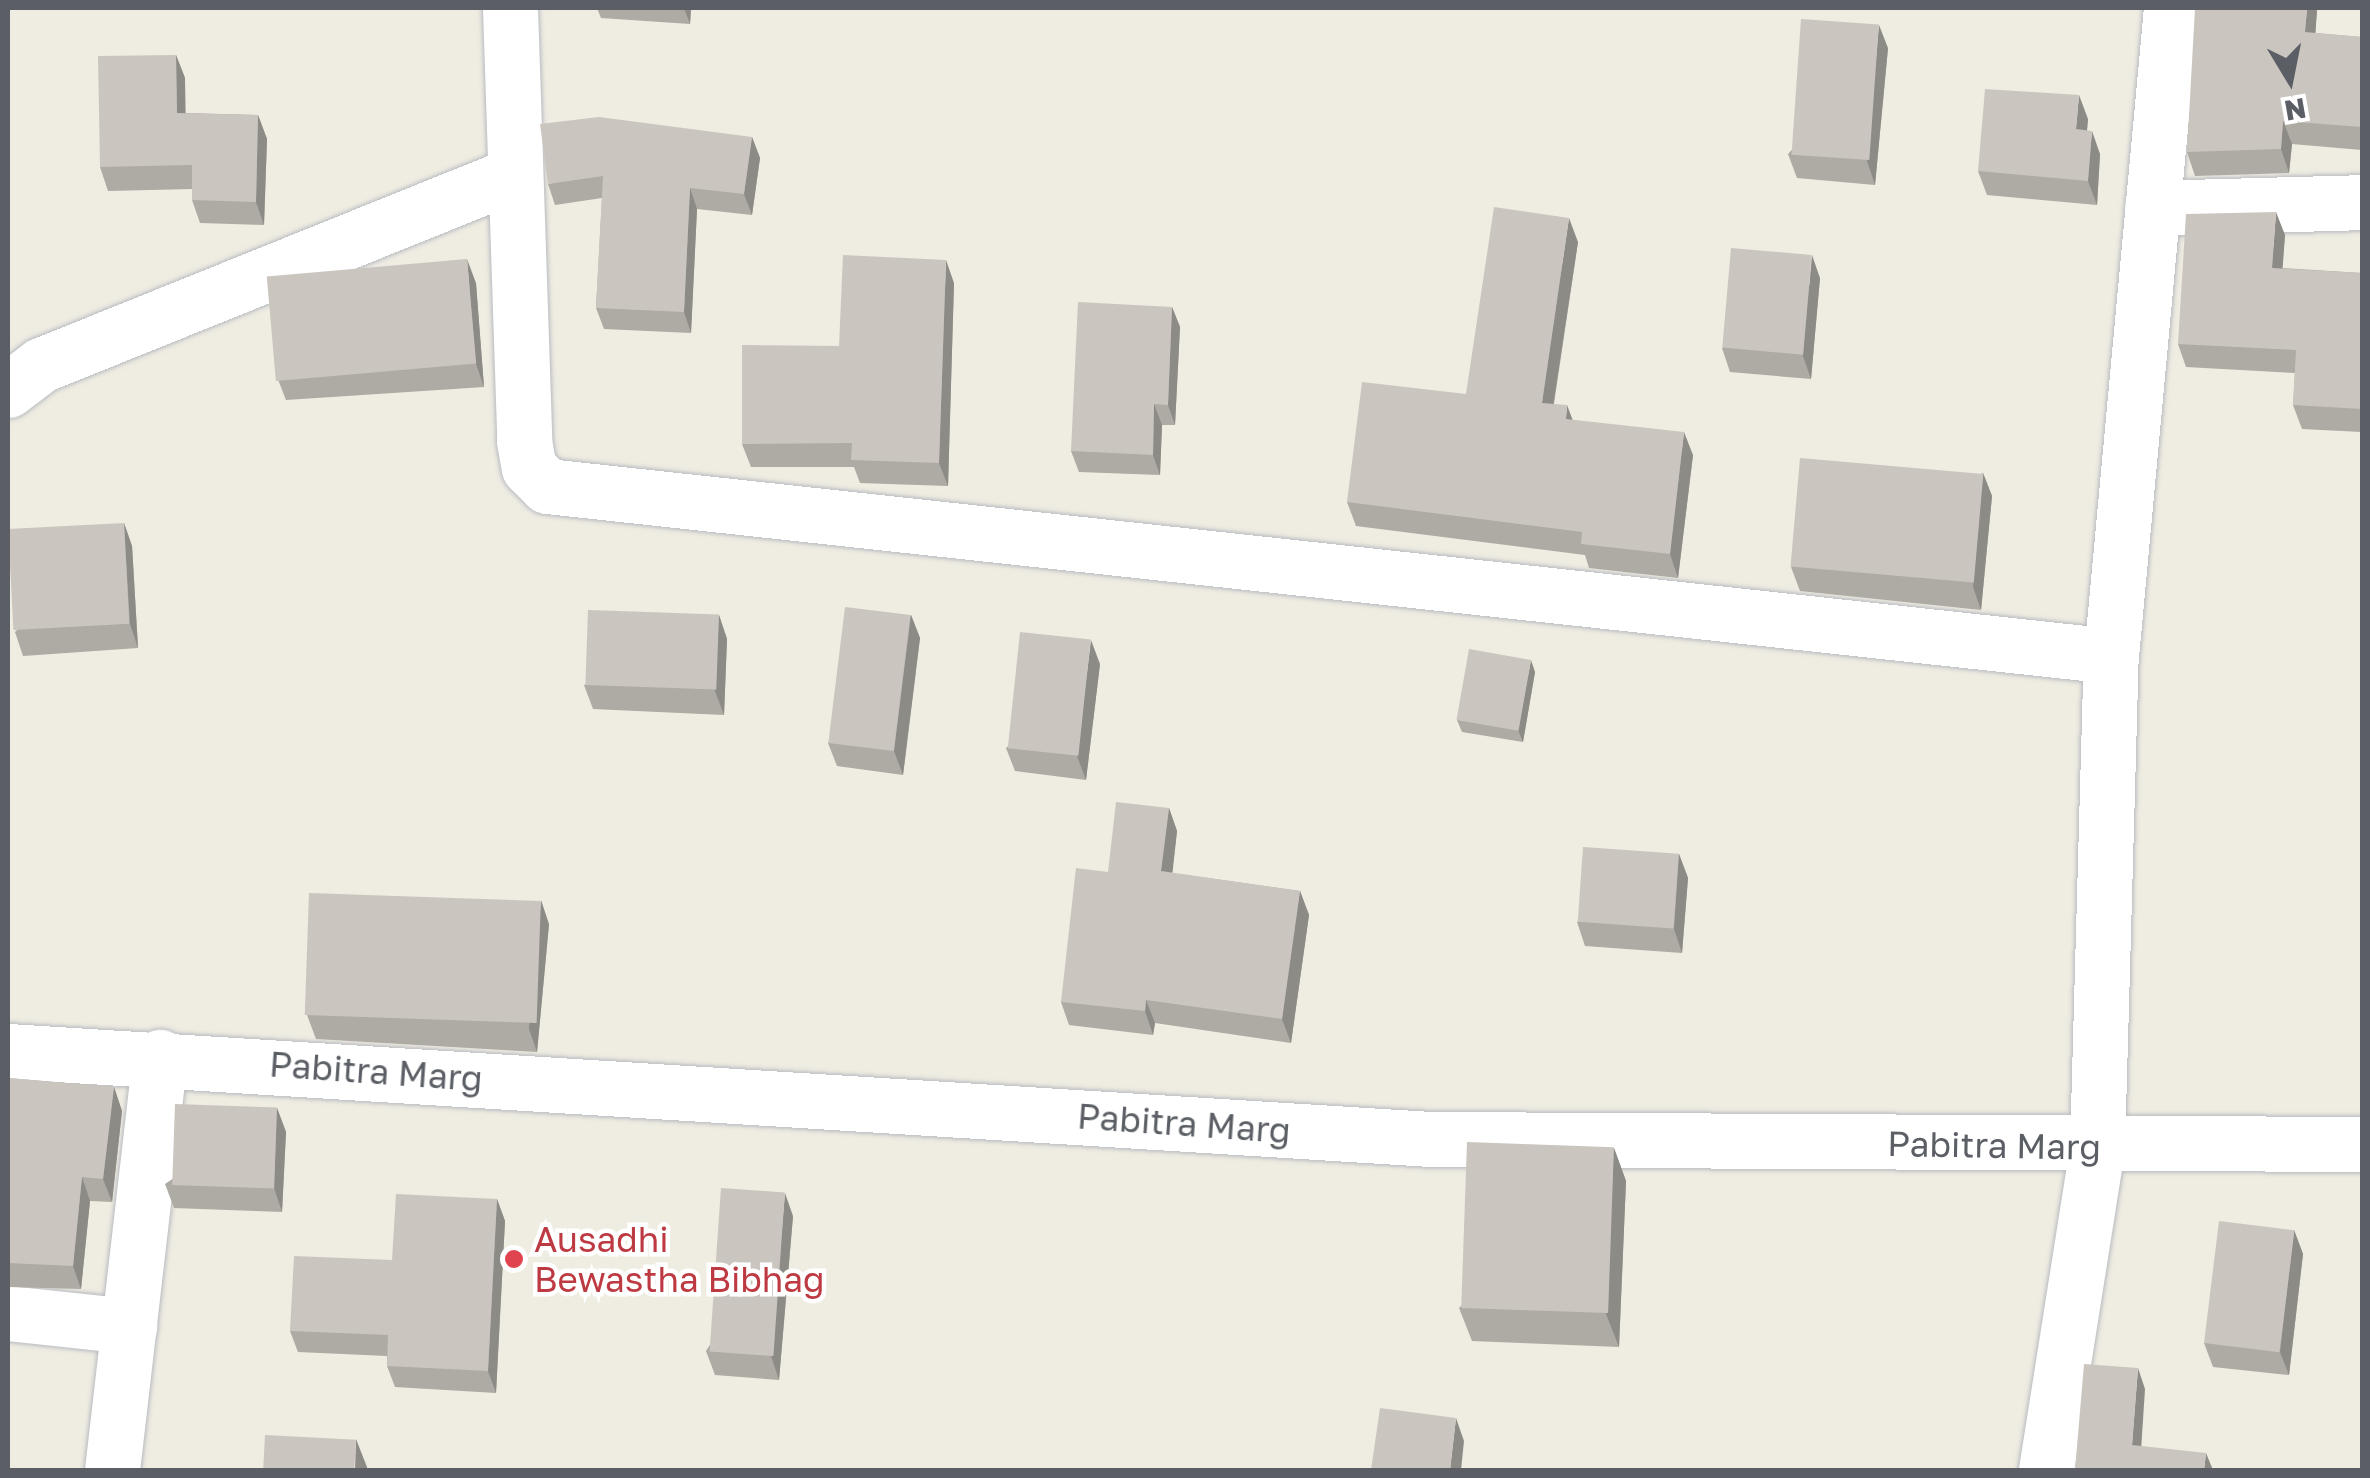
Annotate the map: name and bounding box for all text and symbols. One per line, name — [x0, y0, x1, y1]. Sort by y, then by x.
north arrow — [2240, 30, 2340, 130]
text: N — [2282, 92, 2309, 128]
street label: Pabitra Marg — [268, 1043, 484, 1099]
street label: Pabitra Marg — [1076, 1095, 1292, 1151]
street label: Pabitra Marg — [1887, 1122, 2101, 1168]
place label: Ausadhi Bewastha Bibhag — [534, 1218, 825, 1300]
marker: Ausadhi Bewastha Bibhag — [503, 1248, 525, 1270]

